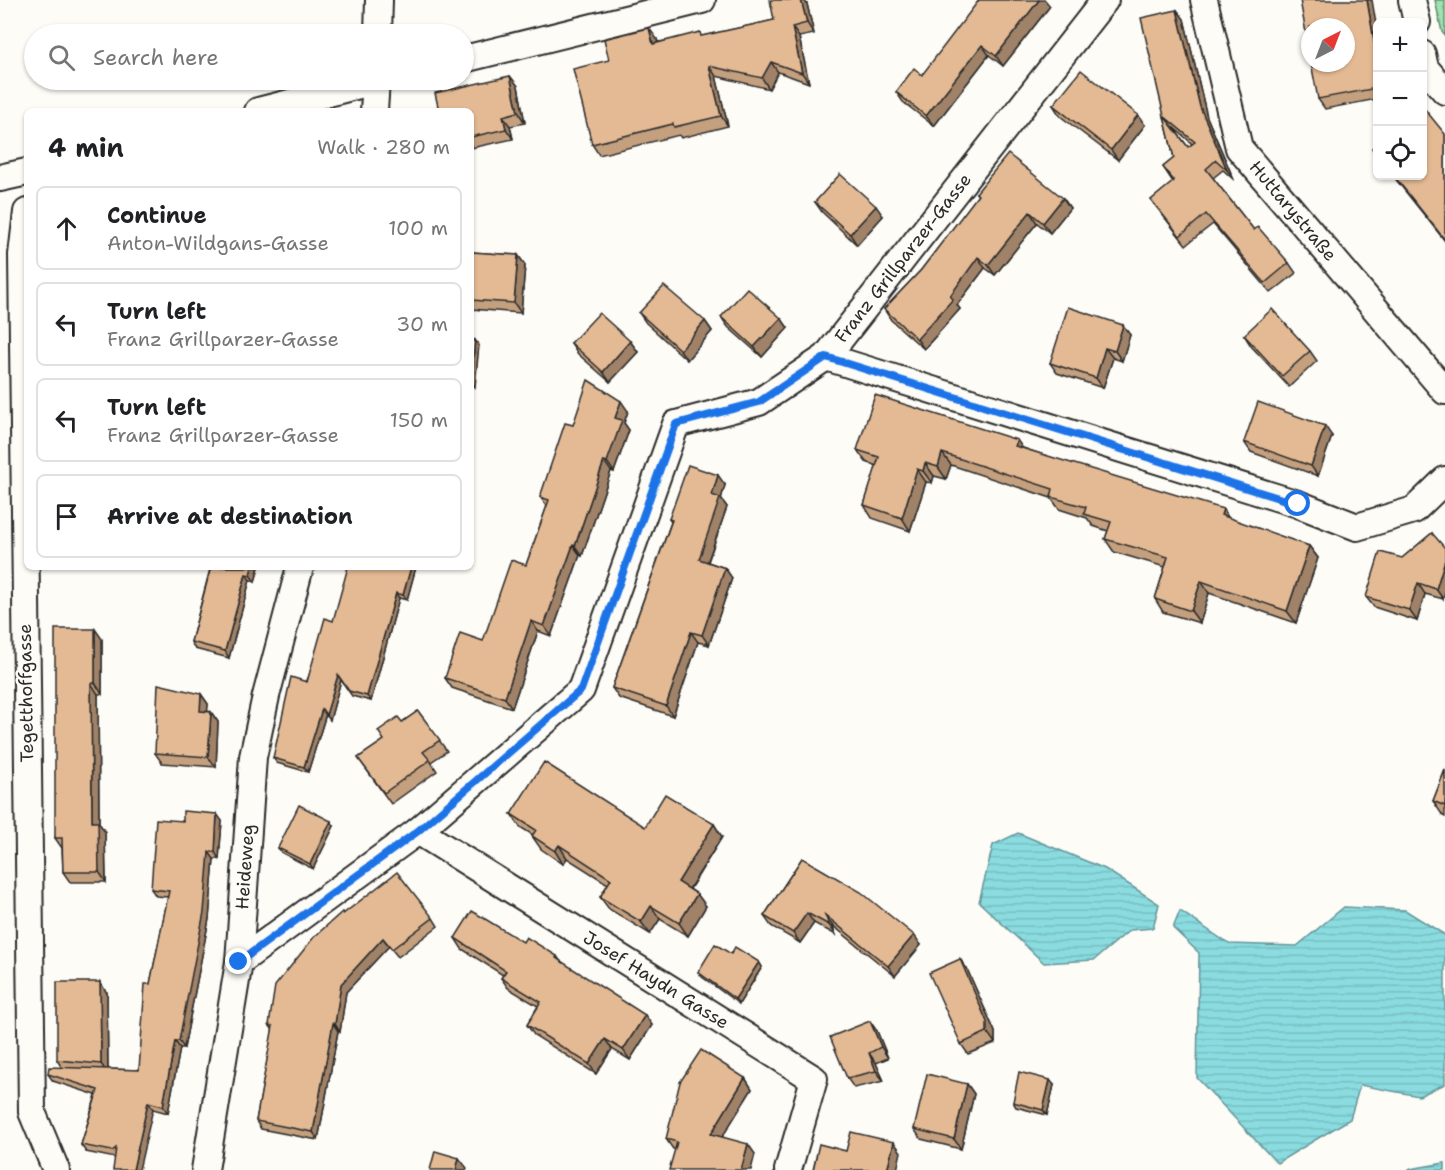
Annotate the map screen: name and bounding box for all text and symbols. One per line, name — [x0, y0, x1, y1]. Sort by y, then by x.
north arrow — [1301, 18, 1355, 72]
map controls — [1373, 18, 1427, 180]
button: + — [1373, 18, 1427, 72]
search box — [24, 24, 474, 90]
icon: search — [45, 41, 78, 74]
text: Search here — [93, 43, 219, 72]
button: − — [1373, 72, 1427, 126]
button: locate — [1373, 126, 1427, 180]
text: 4 min — [48, 130, 124, 165]
text: Walk · 280 m — [317, 134, 450, 160]
street label: Huttarystraße — [1244, 156, 1342, 266]
street label: Franz Grillparzer-Gasse — [829, 168, 977, 348]
text: Continue — [107, 201, 207, 230]
icon: ahead — [50, 212, 83, 245]
text: 100 m — [388, 215, 448, 241]
text: Anton-Wildgans-Gasse — [107, 230, 329, 256]
text: Turn left — [107, 297, 206, 326]
icon: left — [50, 308, 83, 341]
text: 30 m — [396, 311, 448, 337]
text: Franz Grillparzer-Gasse — [107, 326, 339, 352]
text: Turn left — [107, 393, 206, 422]
icon: left — [50, 404, 83, 437]
text: 150 m — [390, 407, 448, 433]
text: Franz Grillparzer-Gasse — [107, 422, 339, 448]
route start — [1284, 490, 1310, 516]
icon: arrive — [50, 500, 83, 533]
text: Arrive at destination — [107, 502, 353, 531]
street label: Tegetthoffgasse — [13, 623, 39, 763]
street label: Heideweg — [230, 824, 260, 910]
street label: Josef Haydn Gasse — [579, 925, 733, 1035]
route end — [225, 948, 251, 974]

